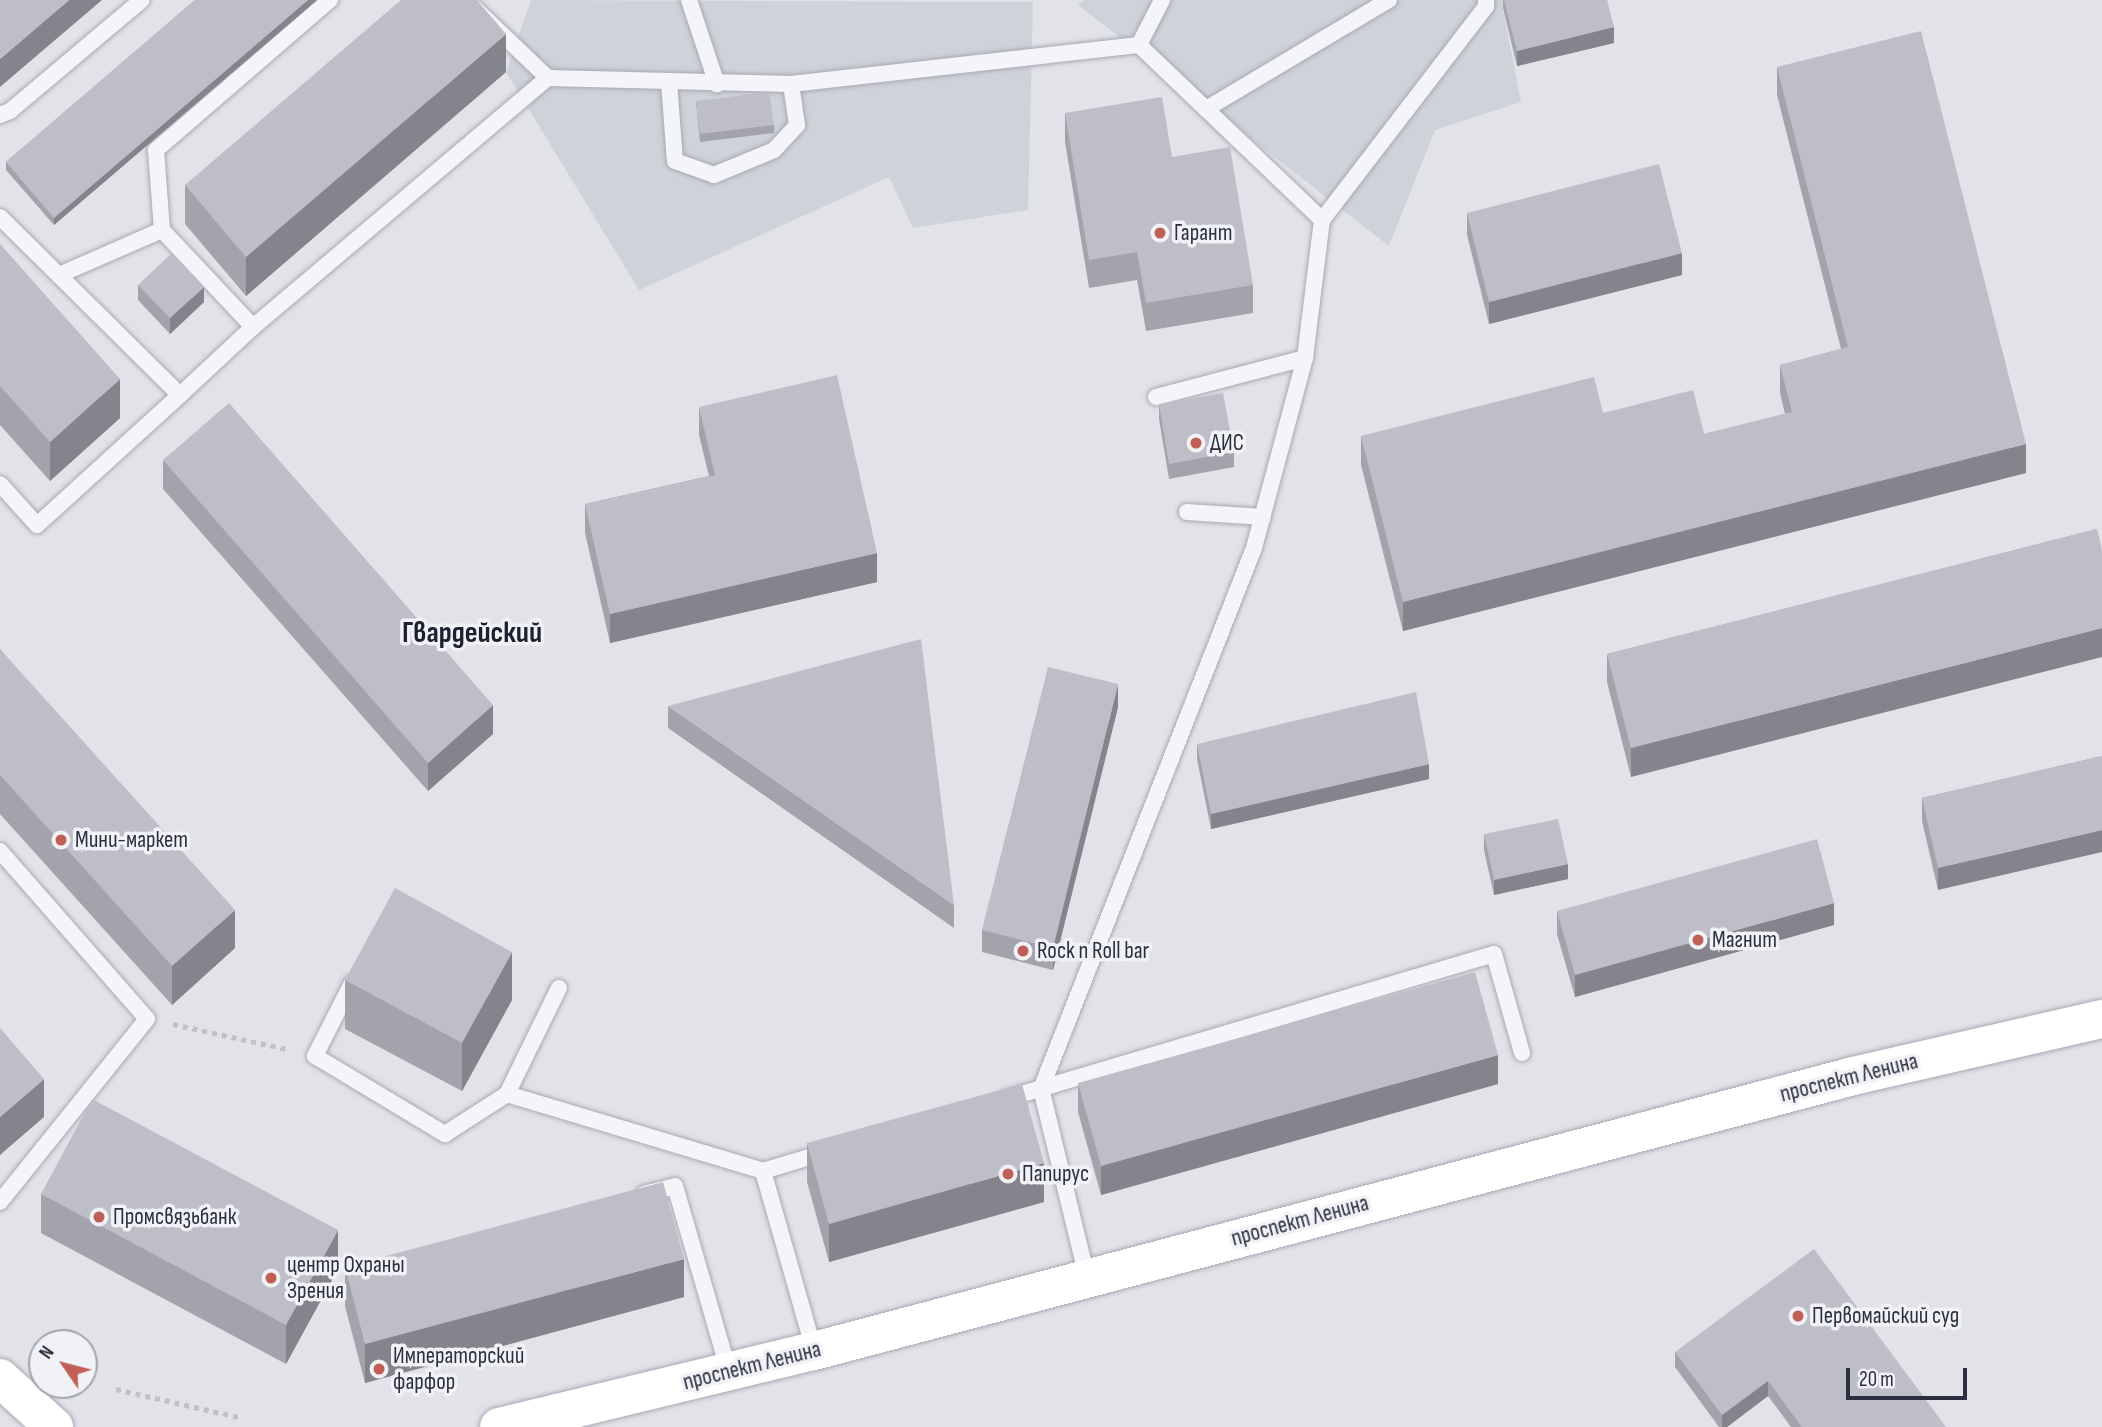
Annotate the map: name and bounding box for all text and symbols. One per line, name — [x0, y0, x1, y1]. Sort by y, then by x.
place label: Гарант — [1174, 219, 1232, 247]
marker: Гарант — [1152, 225, 1168, 241]
place label: ДИС — [1210, 429, 1244, 457]
marker: ДИС — [1188, 435, 1204, 451]
district label: Гвардейский — [402, 615, 542, 651]
place label: Мини-маркет — [75, 826, 188, 854]
marker: Мини-маркет — [53, 832, 69, 848]
place label: Магнит — [1712, 926, 1777, 954]
marker: Магнит — [1690, 932, 1706, 948]
place label: Rock n Roll bar — [1037, 937, 1149, 965]
marker: Rock n Roll bar — [1015, 943, 1031, 959]
street label: проспект Ленина — [1777, 1048, 1921, 1108]
place label: Папирус — [1022, 1160, 1089, 1188]
marker: Папирус — [1000, 1166, 1016, 1182]
street label: проспект Ленина — [1228, 1189, 1372, 1253]
place label: Промсвязьбанк — [113, 1203, 236, 1231]
marker: Промсвязьбанк — [91, 1209, 107, 1225]
place label: центр Охраны Зрения — [287, 1251, 405, 1305]
marker: центр Охраны Зрения — [261, 1268, 281, 1288]
place label: Первомайский суд — [1812, 1302, 1959, 1330]
marker: Первомайский суд — [1790, 1308, 1806, 1324]
north arrow — [28, 1329, 98, 1399]
street label: проспект Ленина — [680, 1336, 824, 1396]
text: N — [35, 1342, 59, 1364]
place label: Императорский фарфор — [393, 1342, 524, 1396]
scale bar — [1850, 1354, 1971, 1398]
marker: Императорский фарфор — [371, 1361, 387, 1377]
text: 20 m — [1859, 1367, 1894, 1392]

